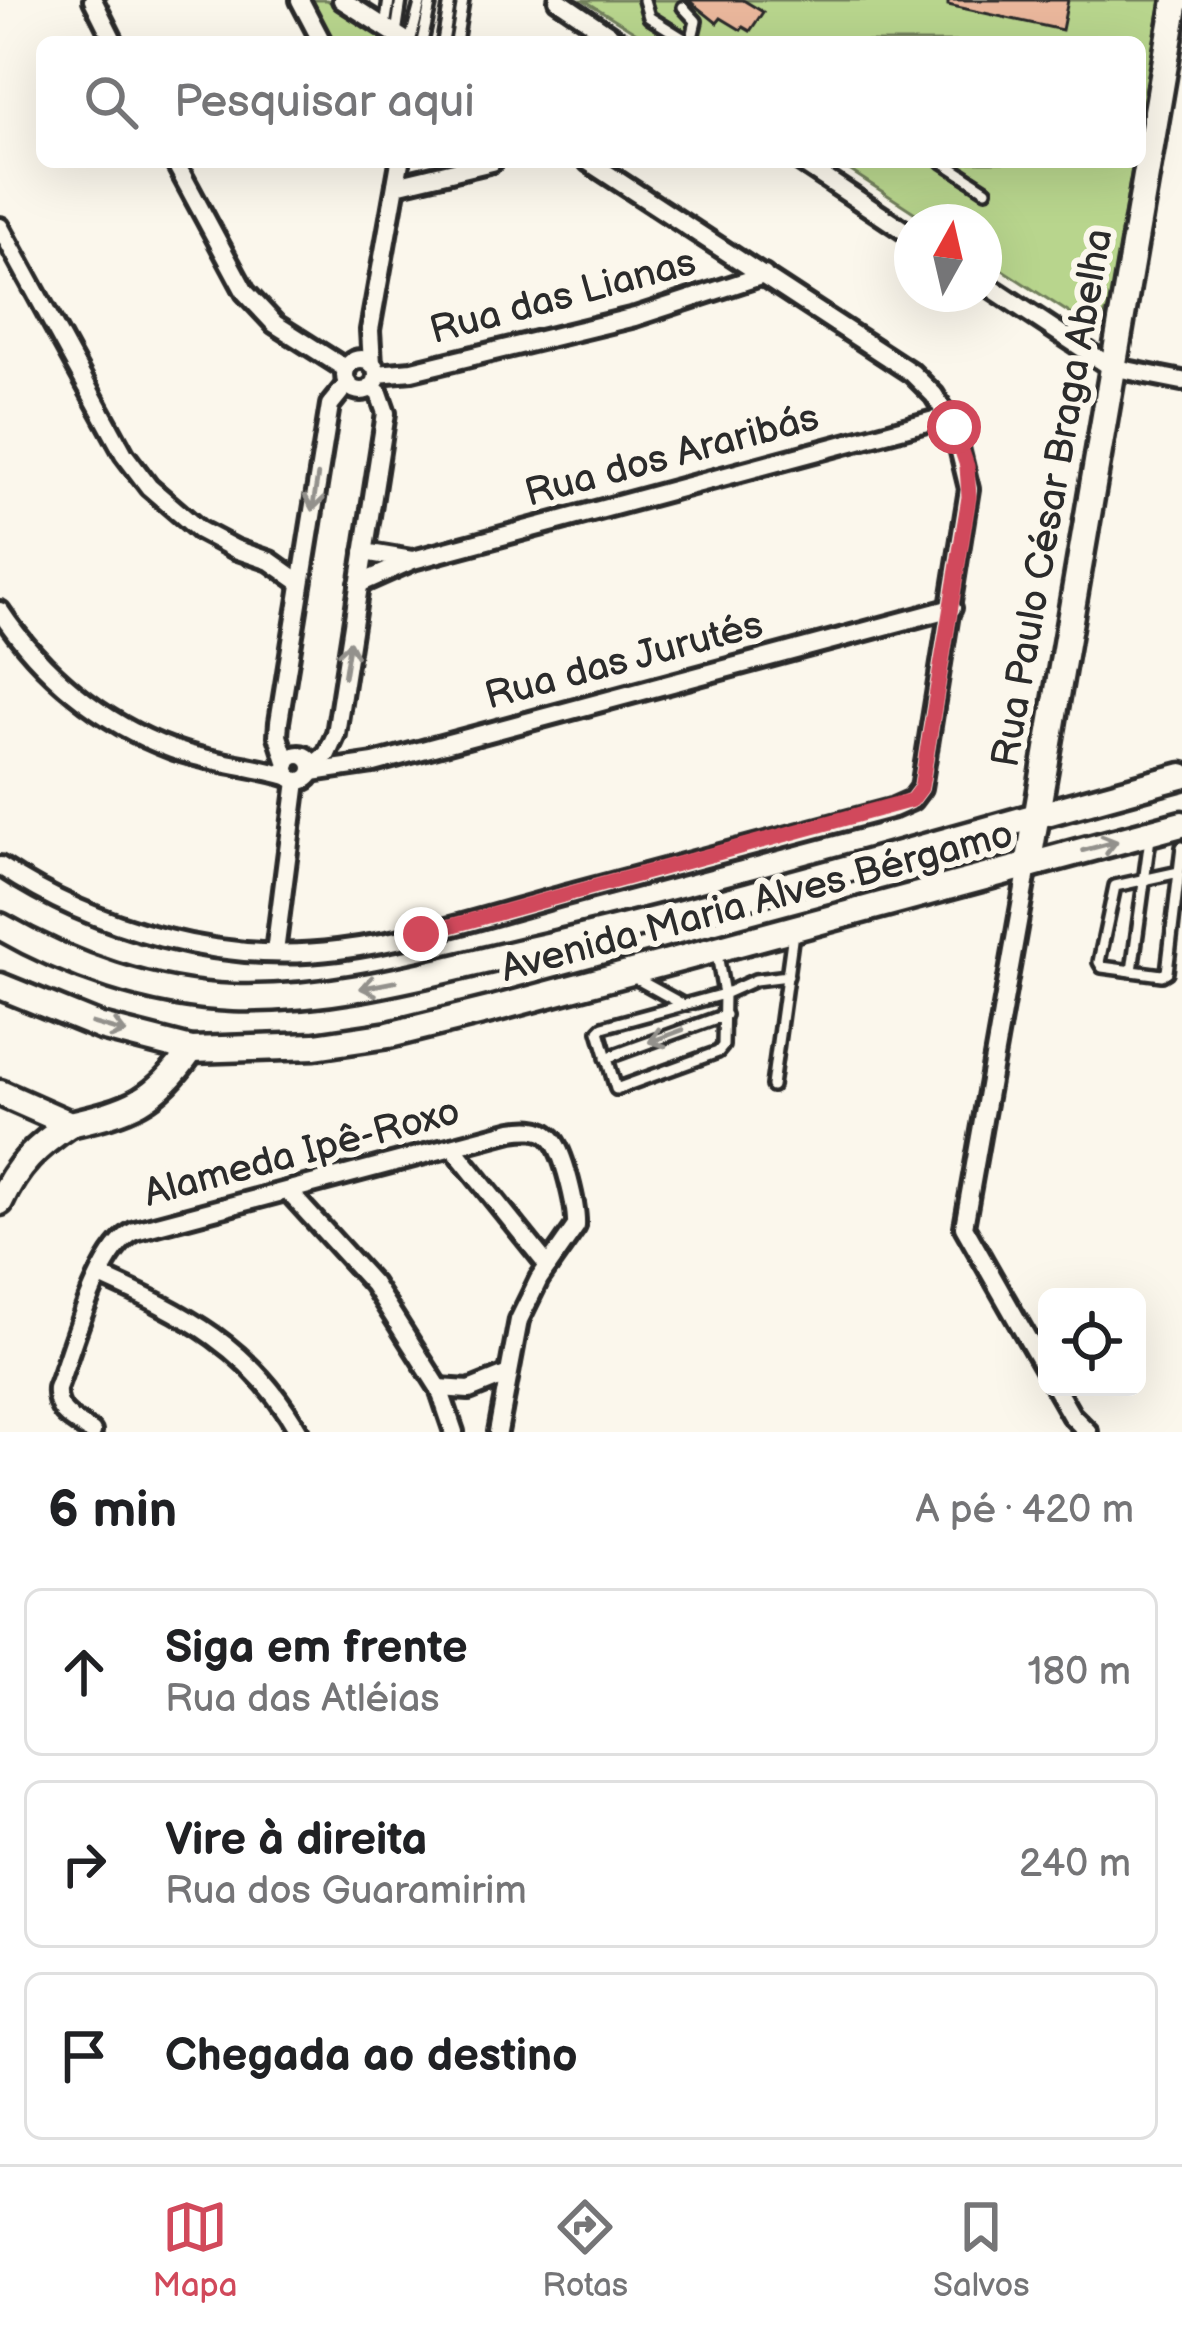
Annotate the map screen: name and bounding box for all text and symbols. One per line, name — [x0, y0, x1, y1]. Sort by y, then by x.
search box — [36, 36, 1146, 168]
icon: search — [78, 69, 144, 135]
text: Pesquisar aqui — [174, 75, 475, 130]
north arrow — [894, 204, 1002, 312]
street label: Rua Paulo César Braga Abelha — [982, 225, 1124, 771]
street label: Rua das Lianas — [425, 239, 701, 355]
street label: Rua dos Araribás — [520, 394, 824, 518]
route start — [927, 400, 981, 454]
one-way arrow — [303, 473, 326, 512]
street label: Rua das Jurutés — [480, 601, 768, 721]
one-way arrow — [337, 640, 360, 679]
street label: Avenida Maria Alves Bérgamo — [496, 811, 1018, 993]
one-way arrow — [1081, 834, 1119, 856]
route end — [394, 907, 448, 961]
one-way arrow — [359, 975, 398, 997]
one-way arrow — [89, 1019, 127, 1041]
one-way arrow — [648, 1027, 685, 1048]
street label: Alameda Ipê-Roxo — [139, 1088, 465, 1218]
map controls — [1038, 1288, 1146, 1396]
button: locate — [1038, 1288, 1146, 1396]
text: 6 min — [48, 1480, 177, 1541]
text: A pé · 420 m — [916, 1487, 1134, 1534]
text: Siga em frente — [165, 1621, 468, 1676]
icon: ahead — [51, 1639, 117, 1705]
text: 180 m — [1027, 1649, 1131, 1696]
text: Rua das Atléias — [165, 1676, 440, 1723]
text: Vire à direita — [165, 1813, 427, 1868]
icon: right — [51, 1831, 117, 1897]
text: 240 m — [1019, 1841, 1131, 1888]
text: Rua dos Guaramirim — [165, 1868, 527, 1915]
icon: arrive — [51, 2023, 117, 2089]
text: Chegada ao destino — [165, 2029, 578, 2084]
tab: Mapa — [152, 2194, 237, 2306]
tab: Rotas — [542, 2194, 628, 2306]
tab: Salvos — [933, 2194, 1030, 2306]

